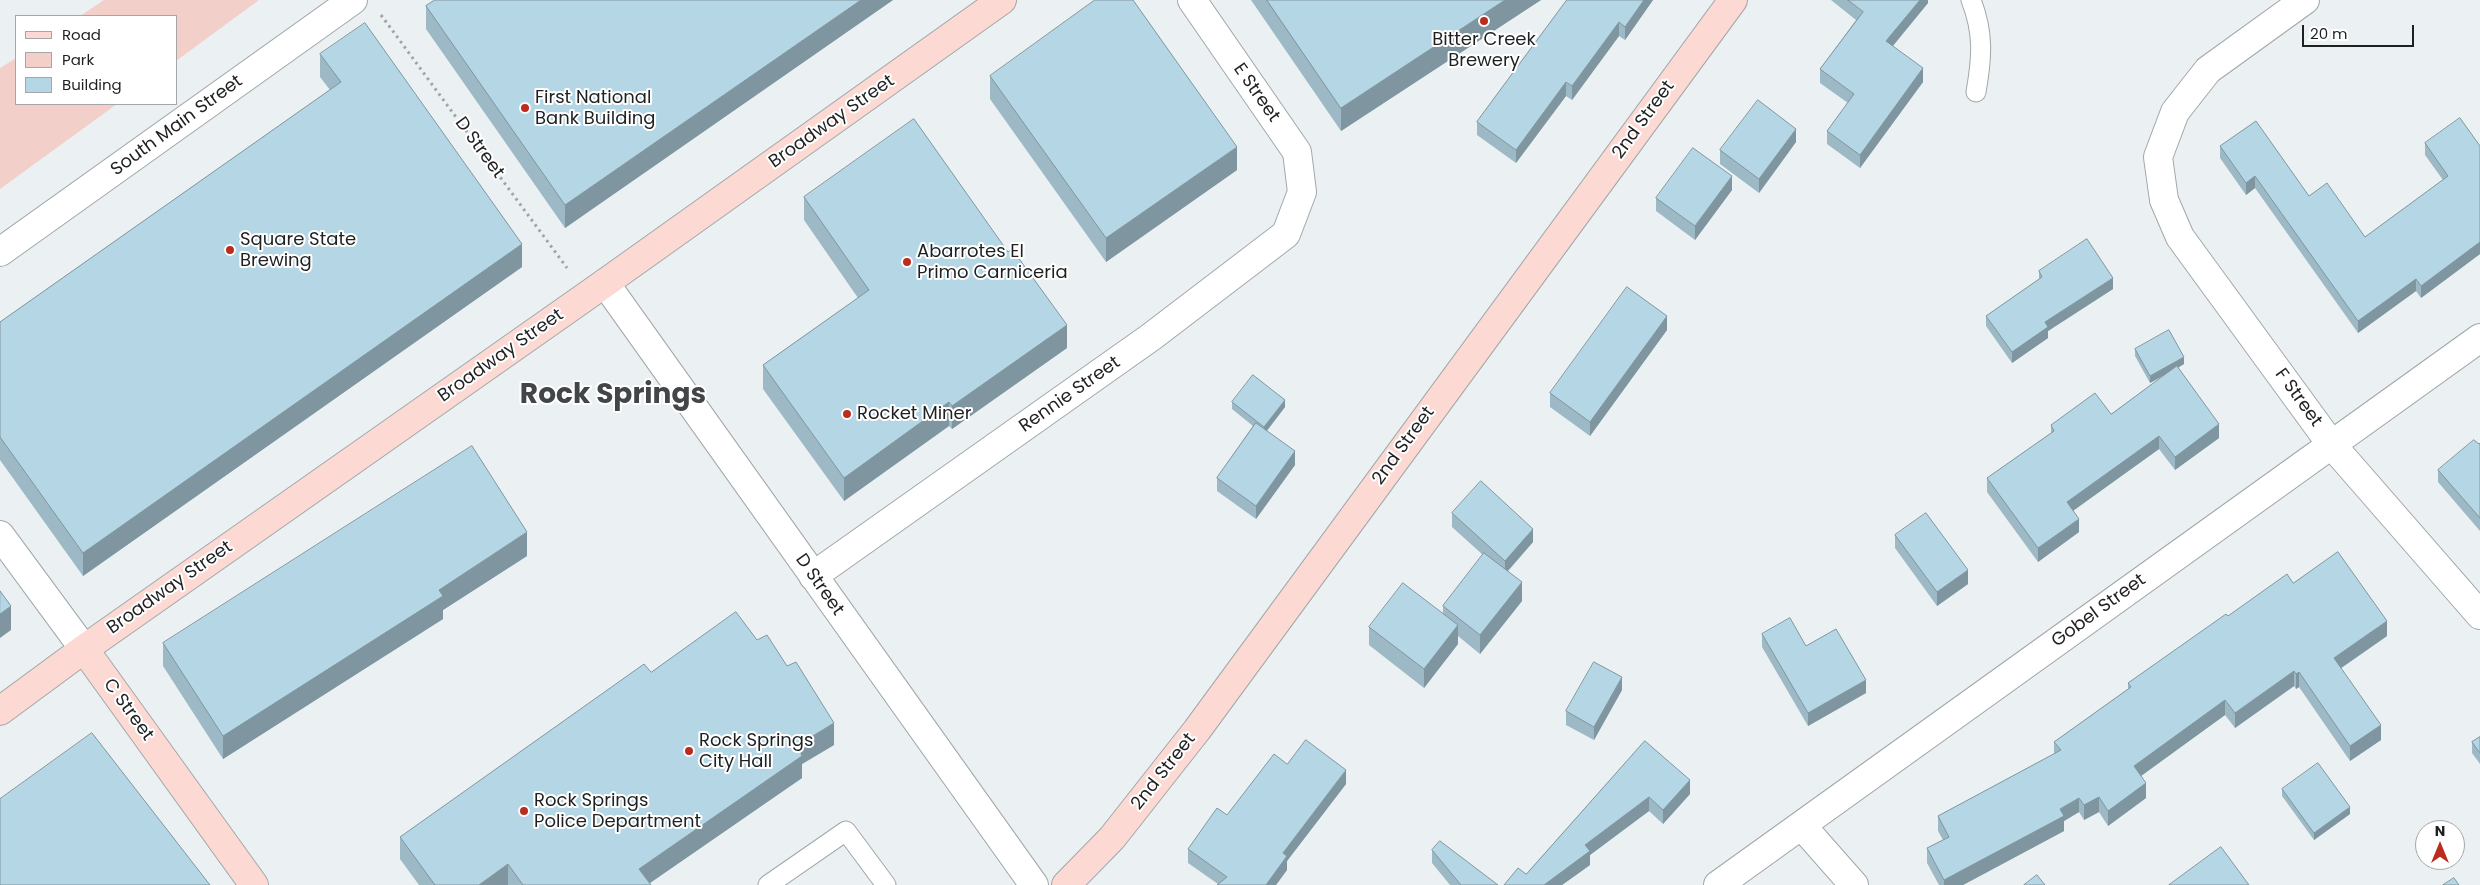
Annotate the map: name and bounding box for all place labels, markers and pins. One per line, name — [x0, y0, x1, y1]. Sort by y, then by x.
marker: Bitter Creek Brewery — [1478, 15, 1490, 27]
place label: Bitter Creek Brewery — [1432, 29, 1536, 72]
place label: First National Bank Building — [535, 87, 655, 130]
marker: First National Bank Building — [519, 102, 531, 114]
place label: Square State Brewing — [240, 229, 356, 272]
place label: Abarrotes El Primo Carniceria — [917, 241, 1068, 284]
marker: Square State Brewing — [224, 244, 236, 256]
marker: Abarrotes El Primo Carniceria — [901, 256, 913, 268]
place label: Rocket Miner — [857, 403, 971, 425]
marker: Rocket Miner — [841, 408, 853, 420]
place label: Rock Springs City Hall — [699, 730, 813, 772]
marker: Rock Springs City Hall — [683, 745, 695, 757]
place label: Rock Springs Police Department — [534, 790, 701, 832]
marker: Rock Springs Police Department — [518, 805, 530, 817]

